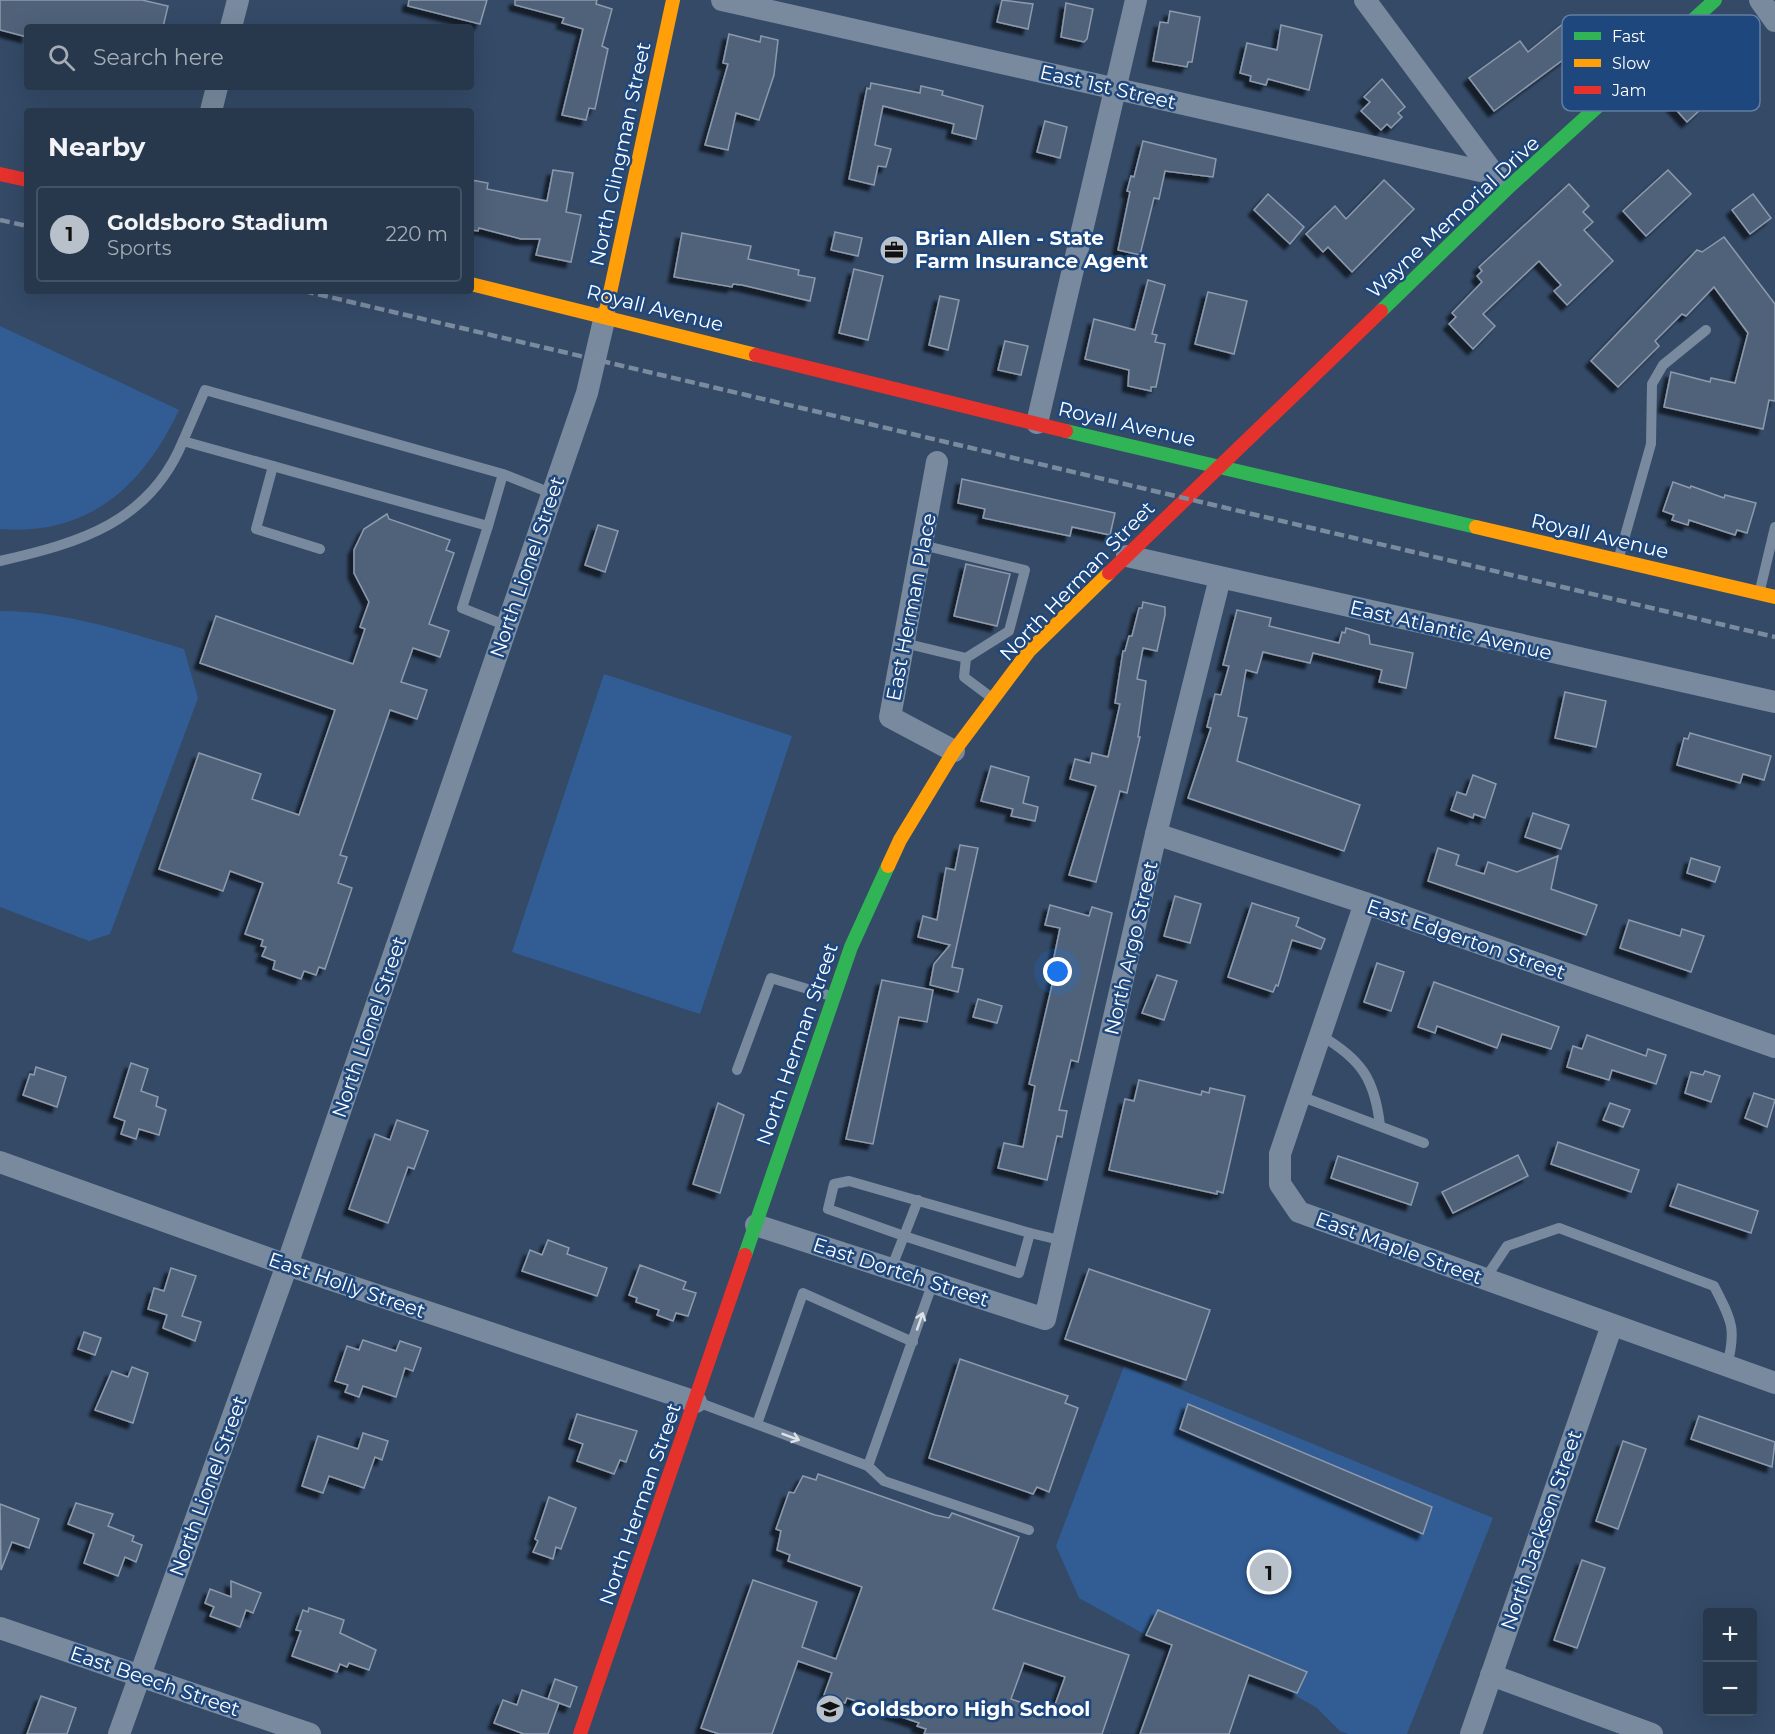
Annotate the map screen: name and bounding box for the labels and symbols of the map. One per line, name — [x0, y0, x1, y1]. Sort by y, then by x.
legend — [1562, 15, 1760, 111]
text: Fast — [1612, 27, 1646, 46]
street label: North Clingman Street — [585, 40, 655, 268]
text: Slow — [1612, 54, 1650, 73]
street label: East 1st Street — [1038, 60, 1178, 114]
text: Jam — [1611, 81, 1646, 100]
street label: Wayne Memorial Drive — [1362, 131, 1544, 303]
place label: Brian Allen - State Farm Insurance Agent — [915, 226, 1148, 273]
office icon: Brian Allen - State Farm Insurance Agent — [878, 234, 910, 266]
street label: Royall Avenue — [584, 279, 726, 337]
street label: Royall Avenue — [1056, 397, 1198, 451]
street label: North Lionel Street — [485, 473, 569, 661]
street label: North Herman Street — [995, 496, 1159, 666]
street label: Royall Avenue — [1529, 509, 1671, 563]
street label: East Herman Place — [881, 511, 941, 703]
street label: East Atlantic Avenue — [1348, 595, 1554, 665]
street label: North Argo Street — [1099, 859, 1163, 1037]
street label: East Edgerton Street — [1364, 894, 1568, 984]
street label: North Lionel Street — [327, 933, 411, 1121]
street label: North Herman Street — [751, 940, 843, 1148]
your location — [1043, 957, 1072, 986]
street label: East Maple Street — [1312, 1207, 1486, 1289]
street label: East Dortch Street — [810, 1232, 992, 1312]
street label: East Holly Street — [265, 1247, 429, 1323]
one-way arrow — [915, 1312, 926, 1331]
street label: North Lionel Street — [164, 1392, 252, 1580]
street label: North Herman Street — [594, 1400, 686, 1608]
street label: North Jackson Street — [1495, 1427, 1587, 1633]
one-way arrow — [781, 1432, 800, 1443]
pin: 1 — [1250, 1550, 1288, 1594]
street label: East Beech Street — [67, 1641, 243, 1721]
school or university icon: Goldsboro High School — [814, 1693, 846, 1725]
place label: Goldsboro High School — [851, 1697, 1090, 1721]

